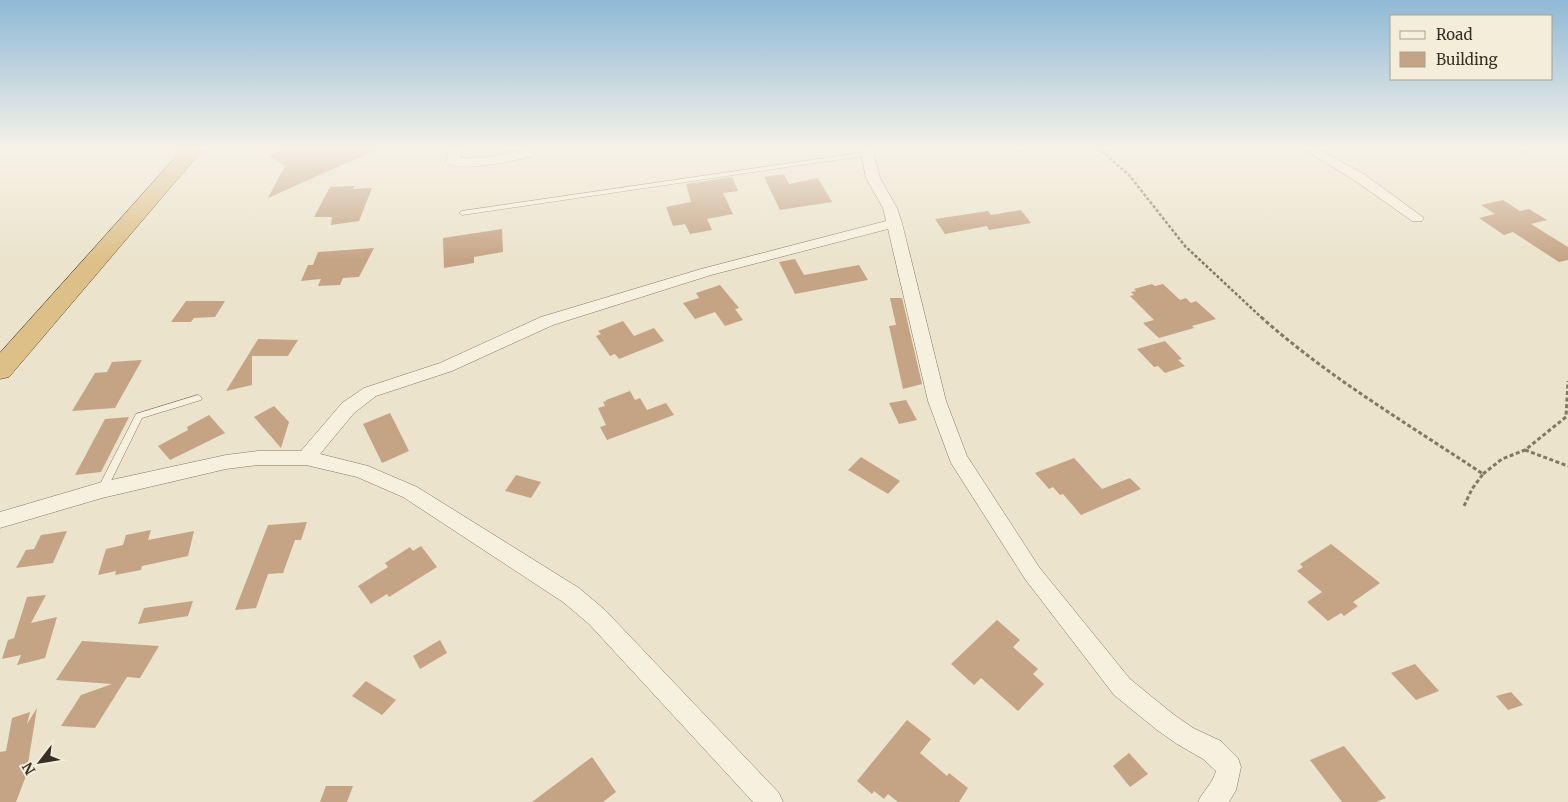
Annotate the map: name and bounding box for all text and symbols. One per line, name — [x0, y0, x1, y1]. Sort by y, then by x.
legend — [1390, 15, 1553, 80]
text: Road — [1436, 25, 1472, 44]
text: Building — [1436, 50, 1498, 69]
north arrow — [15, 737, 65, 787]
text: N — [18, 759, 39, 778]

